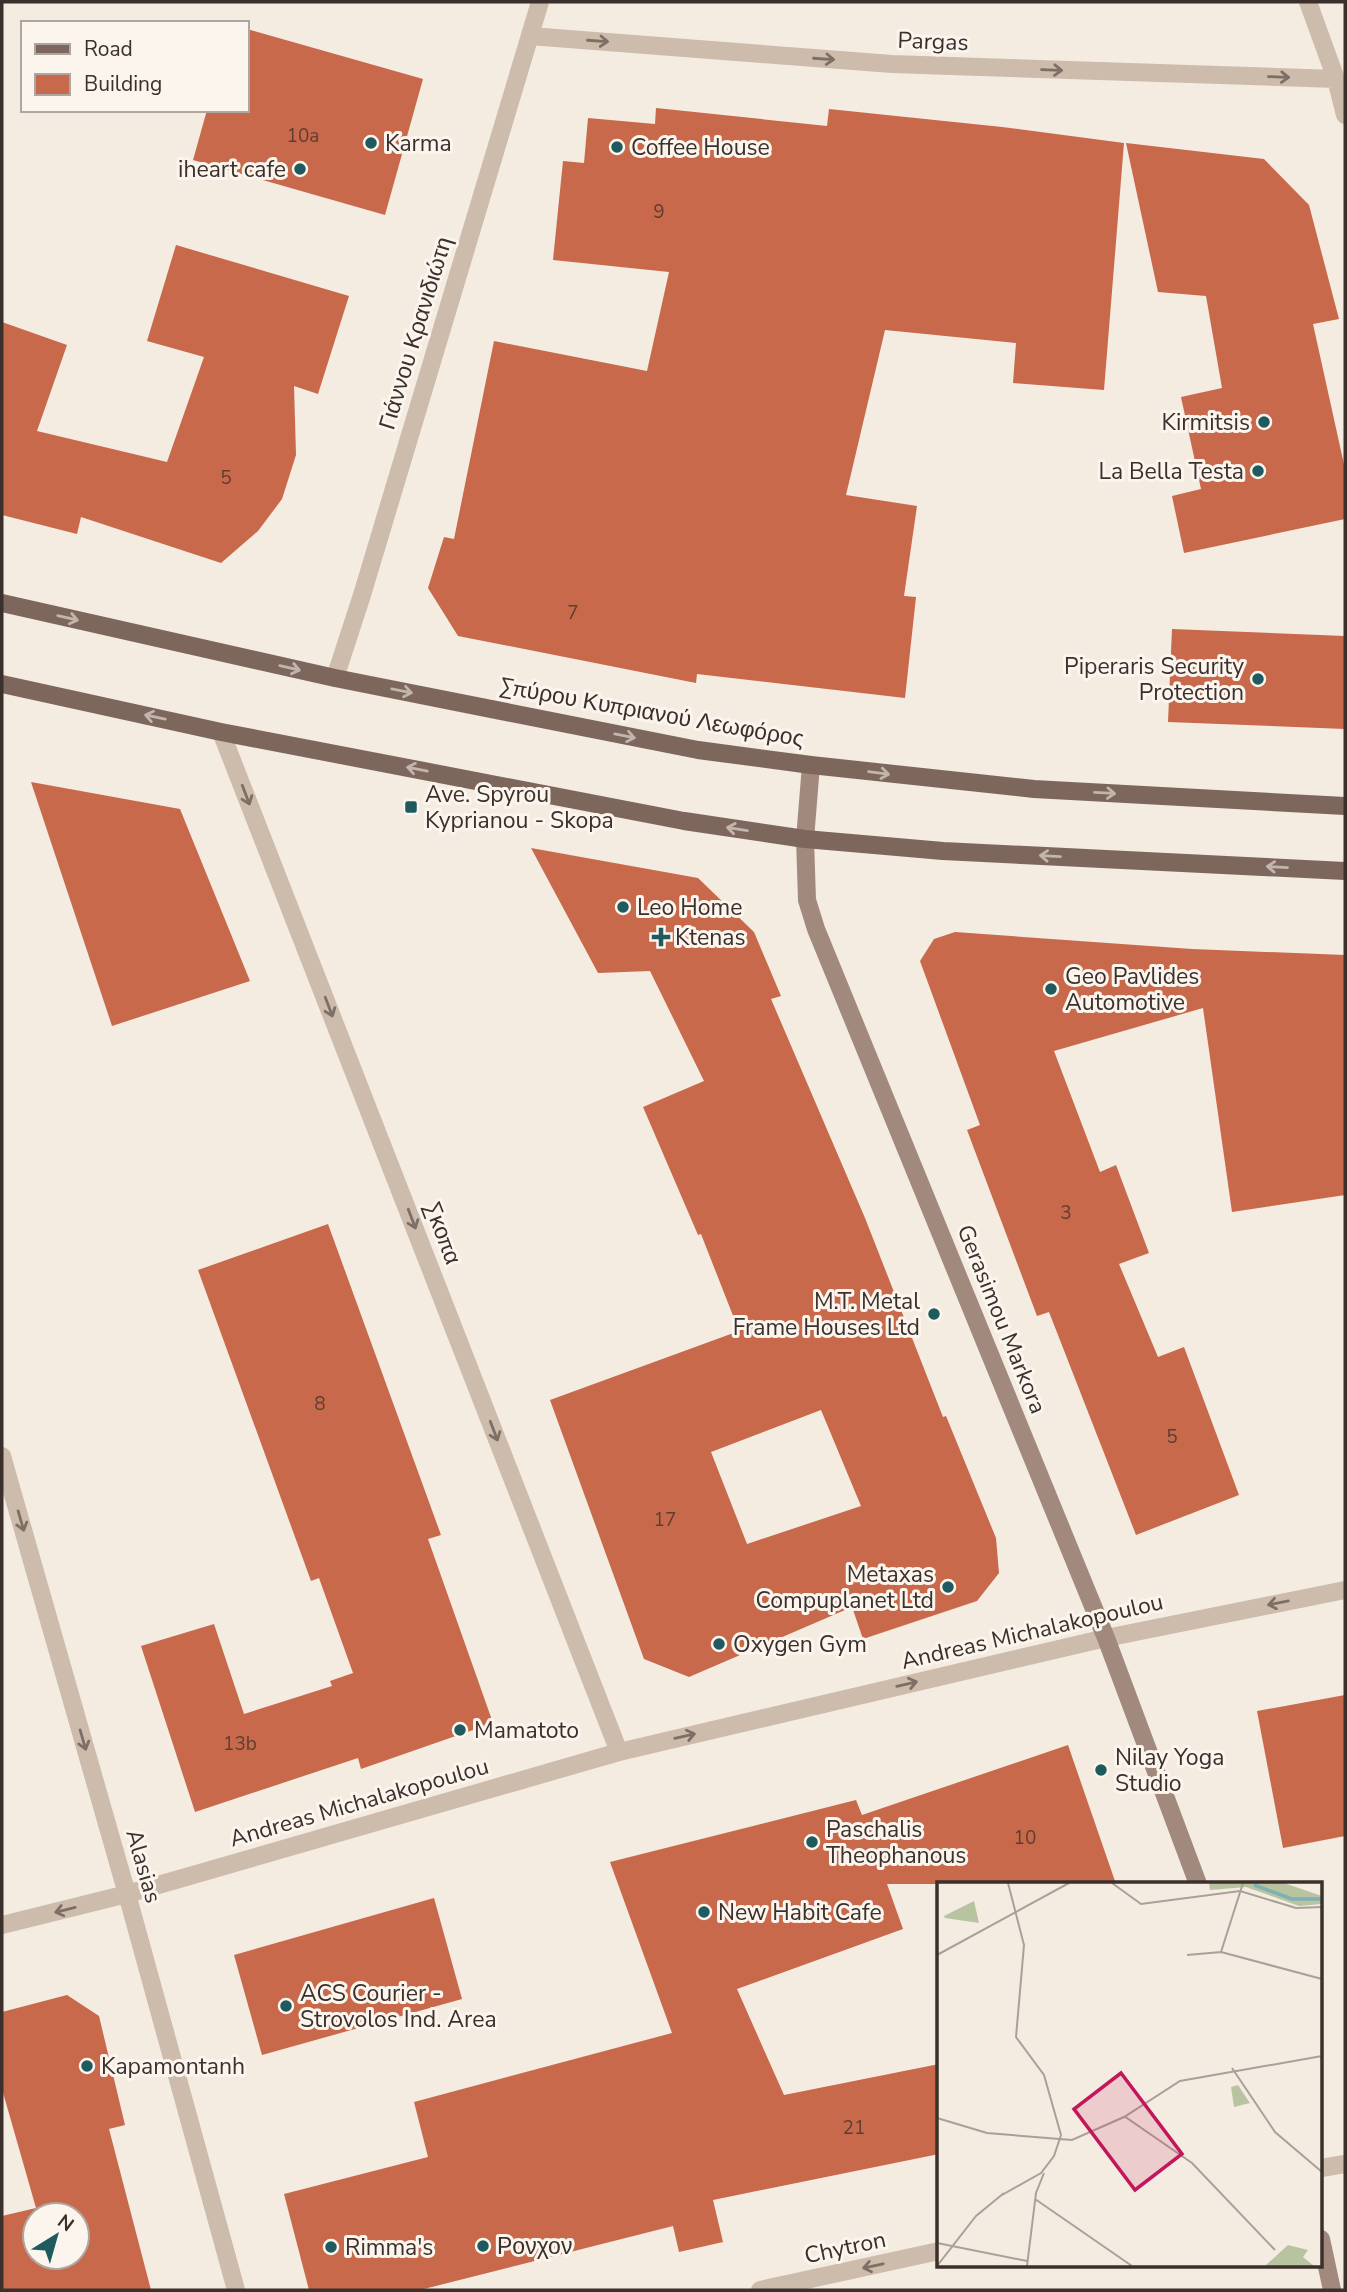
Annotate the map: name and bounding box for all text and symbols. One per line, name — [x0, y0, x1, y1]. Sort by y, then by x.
legend — [21, 21, 248, 112]
street label: Pargas — [897, 25, 969, 58]
text: Road — [84, 35, 133, 63]
one-way arrow — [586, 35, 608, 48]
one-way arrow — [813, 53, 835, 66]
one-way arrow — [1040, 63, 1063, 76]
text: Building — [84, 70, 162, 98]
one-way arrow — [1267, 70, 1290, 84]
house number: 10a — [287, 123, 319, 149]
place label: Karma — [385, 128, 452, 159]
place label: Coffee House — [631, 132, 770, 163]
marker: Karma — [363, 135, 379, 151]
marker: Coffee House — [609, 139, 625, 155]
place label: iheart cafe — [178, 154, 286, 185]
marker: iheart cafe — [292, 161, 308, 177]
house number: 9 — [653, 199, 665, 225]
street label: Γιάννου Κρανιδιώτη — [371, 233, 460, 433]
place label: Kirmitsis — [1162, 407, 1250, 438]
marker: Kirmitsis — [1256, 414, 1272, 430]
place label: La Bella Testa — [1098, 456, 1244, 487]
marker: La Bella Testa — [1250, 463, 1266, 479]
house number: 5 — [220, 465, 232, 491]
house number: 7 — [567, 600, 579, 626]
one-way arrow — [56, 612, 79, 625]
place label: Piperaris Security Protection — [1064, 651, 1244, 708]
one-way arrow — [278, 661, 301, 675]
street label: Σπύρου Κυπριανού Λεωφόρος — [497, 670, 806, 755]
marker: Piperaris Security Protection — [1250, 671, 1266, 687]
one-way arrow — [390, 685, 412, 698]
one-way arrow — [144, 710, 167, 724]
one-way arrow — [613, 729, 636, 743]
one-way arrow — [406, 762, 429, 776]
one-way arrow — [867, 767, 890, 780]
place label: Ave. Spyrou Kyprianou - Skopa — [425, 779, 614, 836]
one-way arrow — [241, 784, 254, 806]
one-way arrow — [1093, 787, 1116, 800]
marker: Ave. Spyrou Kyprianou - Skopa — [403, 799, 419, 815]
one-way arrow — [726, 822, 749, 835]
one-way arrow — [1039, 850, 1062, 863]
one-way arrow — [1266, 861, 1289, 874]
place label: Leo Home — [637, 892, 743, 923]
marker: Leo Home — [615, 899, 631, 915]
place label: Ktenas — [675, 922, 746, 953]
marker: Ktenas — [653, 929, 669, 945]
place label: Geo Pavlides Automotive — [1065, 961, 1199, 1018]
marker: Geo Pavlides Automotive — [1043, 981, 1059, 997]
one-way arrow — [323, 996, 336, 1018]
street label: Σκοπα — [416, 1197, 469, 1269]
house number: 3 — [1060, 1200, 1072, 1226]
one-way arrow — [406, 1208, 419, 1229]
street label: Gerasimou Markora — [949, 1220, 1054, 1418]
place label: M.T. Metal Frame Houses Ltd — [733, 1286, 920, 1343]
marker: M.T. Metal Frame Houses Ltd — [926, 1306, 942, 1322]
house number: 8 — [314, 1391, 326, 1417]
one-way arrow — [488, 1420, 501, 1442]
house number: 5 — [1166, 1424, 1178, 1450]
house number: 17 — [654, 1507, 676, 1533]
one-way arrow — [15, 1510, 28, 1532]
place label: Metaxas Compuplanet Ltd — [756, 1559, 934, 1616]
marker: Metaxas Compuplanet Ltd — [940, 1579, 956, 1595]
street label: Andreas Michalakopoulou — [898, 1586, 1166, 1677]
one-way arrow — [1267, 1597, 1290, 1611]
place label: Oxygen Gym — [733, 1629, 867, 1660]
marker: Oxygen Gym — [711, 1636, 727, 1652]
one-way arrow — [895, 1677, 917, 1690]
place label: Mamatoto — [474, 1715, 579, 1746]
marker: Mamatoto — [452, 1722, 468, 1738]
one-way arrow — [78, 1729, 91, 1751]
one-way arrow — [673, 1729, 696, 1743]
house number: 13b — [223, 1731, 257, 1757]
place label: Nilay Yoga Studio — [1115, 1742, 1224, 1799]
street label: Andreas Michalakopoulou — [226, 1751, 492, 1854]
marker: Nilay Yoga Studio — [1093, 1762, 1109, 1778]
place label: Paschalis Theophanous — [826, 1814, 966, 1871]
house number: 10 — [1014, 1825, 1036, 1851]
street label: Alasias — [118, 1826, 169, 1907]
marker: Paschalis Theophanous — [804, 1834, 820, 1850]
inset map — [937, 1882, 1322, 2268]
place label: New Habit Cafe — [718, 1897, 882, 1928]
one-way arrow — [54, 1904, 76, 1917]
marker: New Habit Cafe — [696, 1904, 712, 1920]
place label: ACS Courier - Strovolos Ind. Area — [300, 1978, 497, 2035]
marker: ACS Courier - Strovolos Ind. Area — [278, 1998, 294, 2014]
place label: Kapamontanh — [101, 2051, 245, 2082]
marker: Kapamontanh — [79, 2058, 95, 2074]
house number: 21 — [843, 2115, 865, 2141]
north arrow — [21, 2201, 91, 2271]
text: N — [52, 2209, 79, 2238]
street label: Chytron — [802, 2224, 889, 2271]
place label: Ρονχον — [497, 2231, 572, 2262]
place label: Rimma's — [345, 2232, 433, 2263]
marker: Ρονχον — [475, 2238, 491, 2254]
marker: Rimma's — [323, 2239, 339, 2255]
one-way arrow — [862, 2259, 885, 2273]

